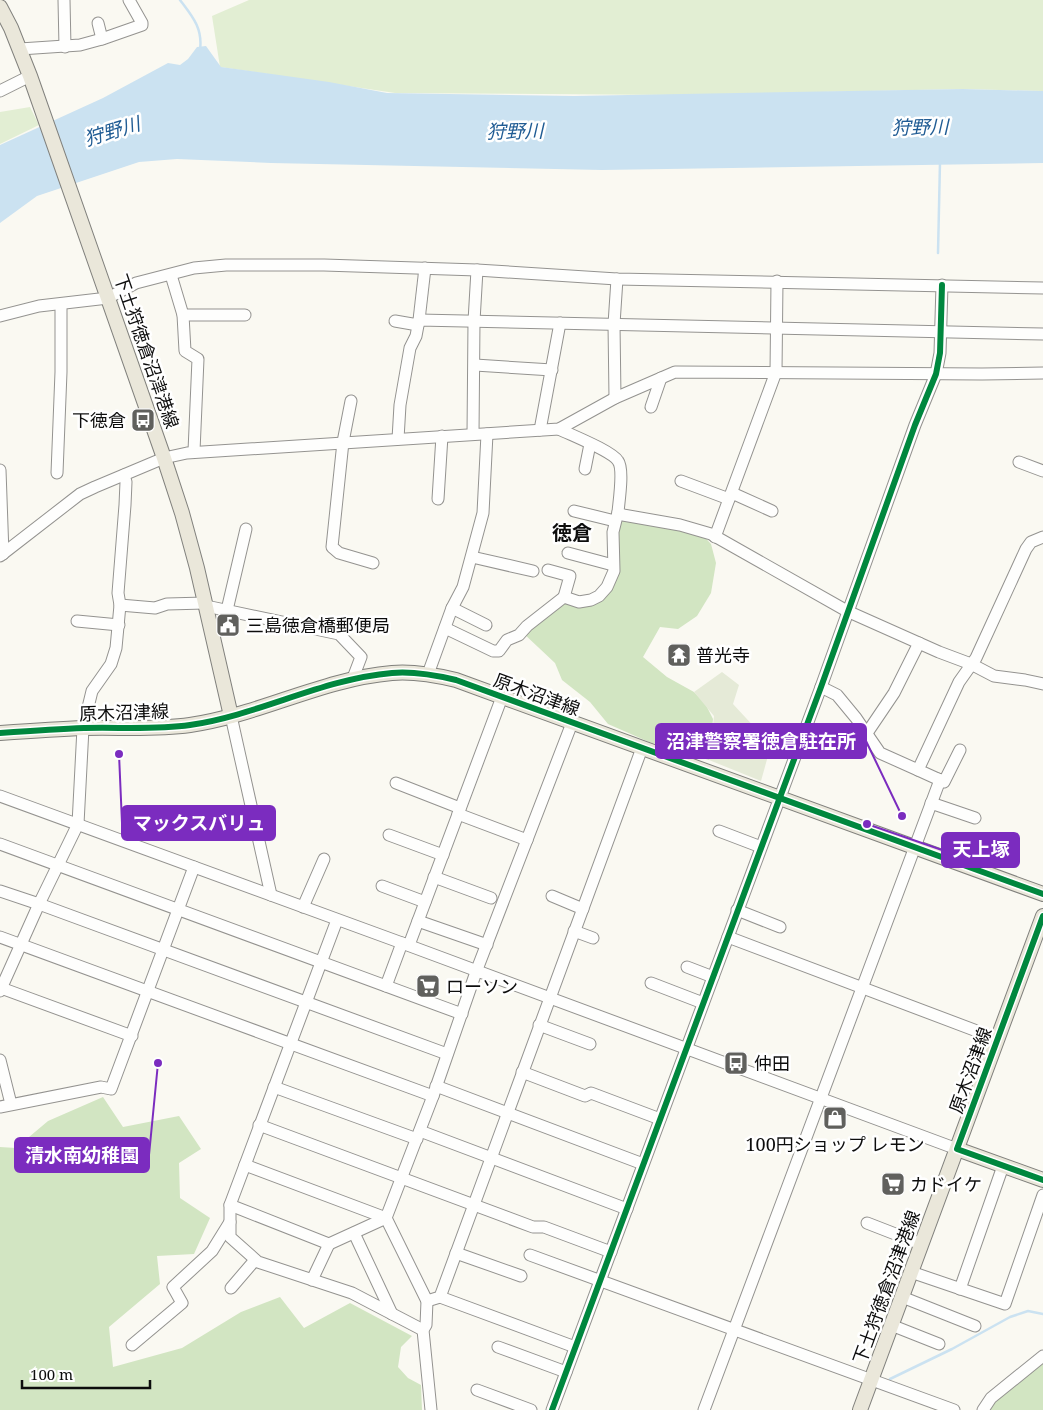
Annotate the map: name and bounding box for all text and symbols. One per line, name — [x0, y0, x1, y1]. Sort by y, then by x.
water label: 狩野川 — [81, 110, 145, 152]
water label: 狩野川 — [891, 113, 951, 140]
water label: 狩野川 — [486, 117, 546, 144]
street label: 下土狩徳倉沼津港線 — [109, 271, 185, 431]
bus stop icon: 下徳倉 — [130, 407, 156, 433]
place label: 下徳倉 — [72, 408, 126, 432]
district label: 徳倉 — [552, 519, 592, 546]
public building icon: 三島徳倉橋郵便局 — [215, 612, 241, 638]
place label: 三島徳倉橋郵便局 — [246, 613, 390, 637]
temple icon: 普光寺 — [666, 642, 692, 668]
place label: 普光寺 — [696, 643, 750, 667]
street label: 原木沼津線 — [491, 667, 583, 721]
street label: 原木沼津線 — [79, 698, 169, 726]
callout: 沼津警察署徳倉駐在所 — [656, 724, 866, 758]
text: 沼津警察署徳倉駐在所 — [666, 728, 856, 754]
callout: マックスバリュ — [122, 806, 275, 840]
text: マックスバリュ — [133, 810, 265, 836]
callout: 天上塚 — [942, 833, 1019, 867]
text: 天上塚 — [952, 836, 1010, 862]
supermarket icon: ローソン — [415, 973, 441, 999]
place label: ローソン — [446, 974, 518, 998]
street label: 原木沼津線 — [943, 1024, 997, 1116]
bus stop icon: 仲田 — [723, 1050, 749, 1076]
place label: 仲田 — [754, 1051, 790, 1075]
shop icon: 100円ショップ レモン — [822, 1105, 848, 1131]
place label: 100円ショップ レモン — [746, 1132, 924, 1156]
callout: 清水南幼稚園 — [15, 1138, 149, 1172]
text: 清水南幼稚園 — [25, 1142, 139, 1168]
supermarket icon: カドイケ — [880, 1171, 906, 1197]
place label: カドイケ — [910, 1172, 982, 1196]
street label: 下土狩徳倉沼津港線 — [847, 1207, 925, 1367]
scale bar — [22, 1358, 150, 1390]
text: 100 m — [30, 1364, 73, 1384]

